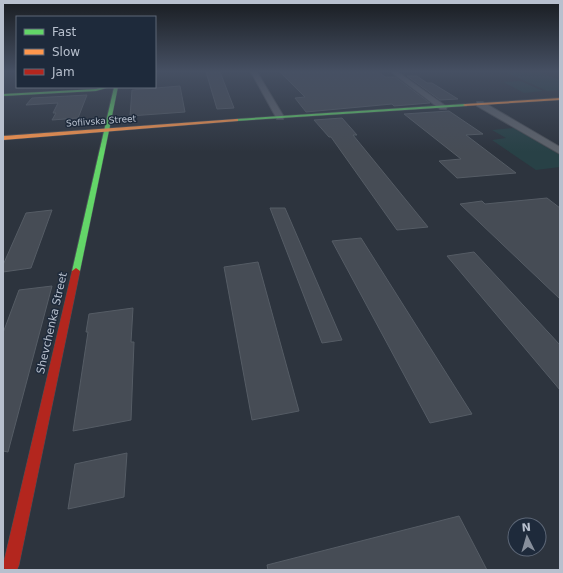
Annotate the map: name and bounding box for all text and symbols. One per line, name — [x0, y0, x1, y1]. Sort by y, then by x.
legend — [16, 16, 156, 88]
text: Fast — [52, 25, 76, 39]
text: Slow — [52, 45, 80, 59]
text: Jam — [51, 65, 75, 79]
street label: Sofiivska Street — [66, 114, 137, 128]
street label: Shevchenka Street — [34, 270, 70, 375]
north arrow — [507, 517, 547, 557]
text: N — [521, 521, 531, 534]

